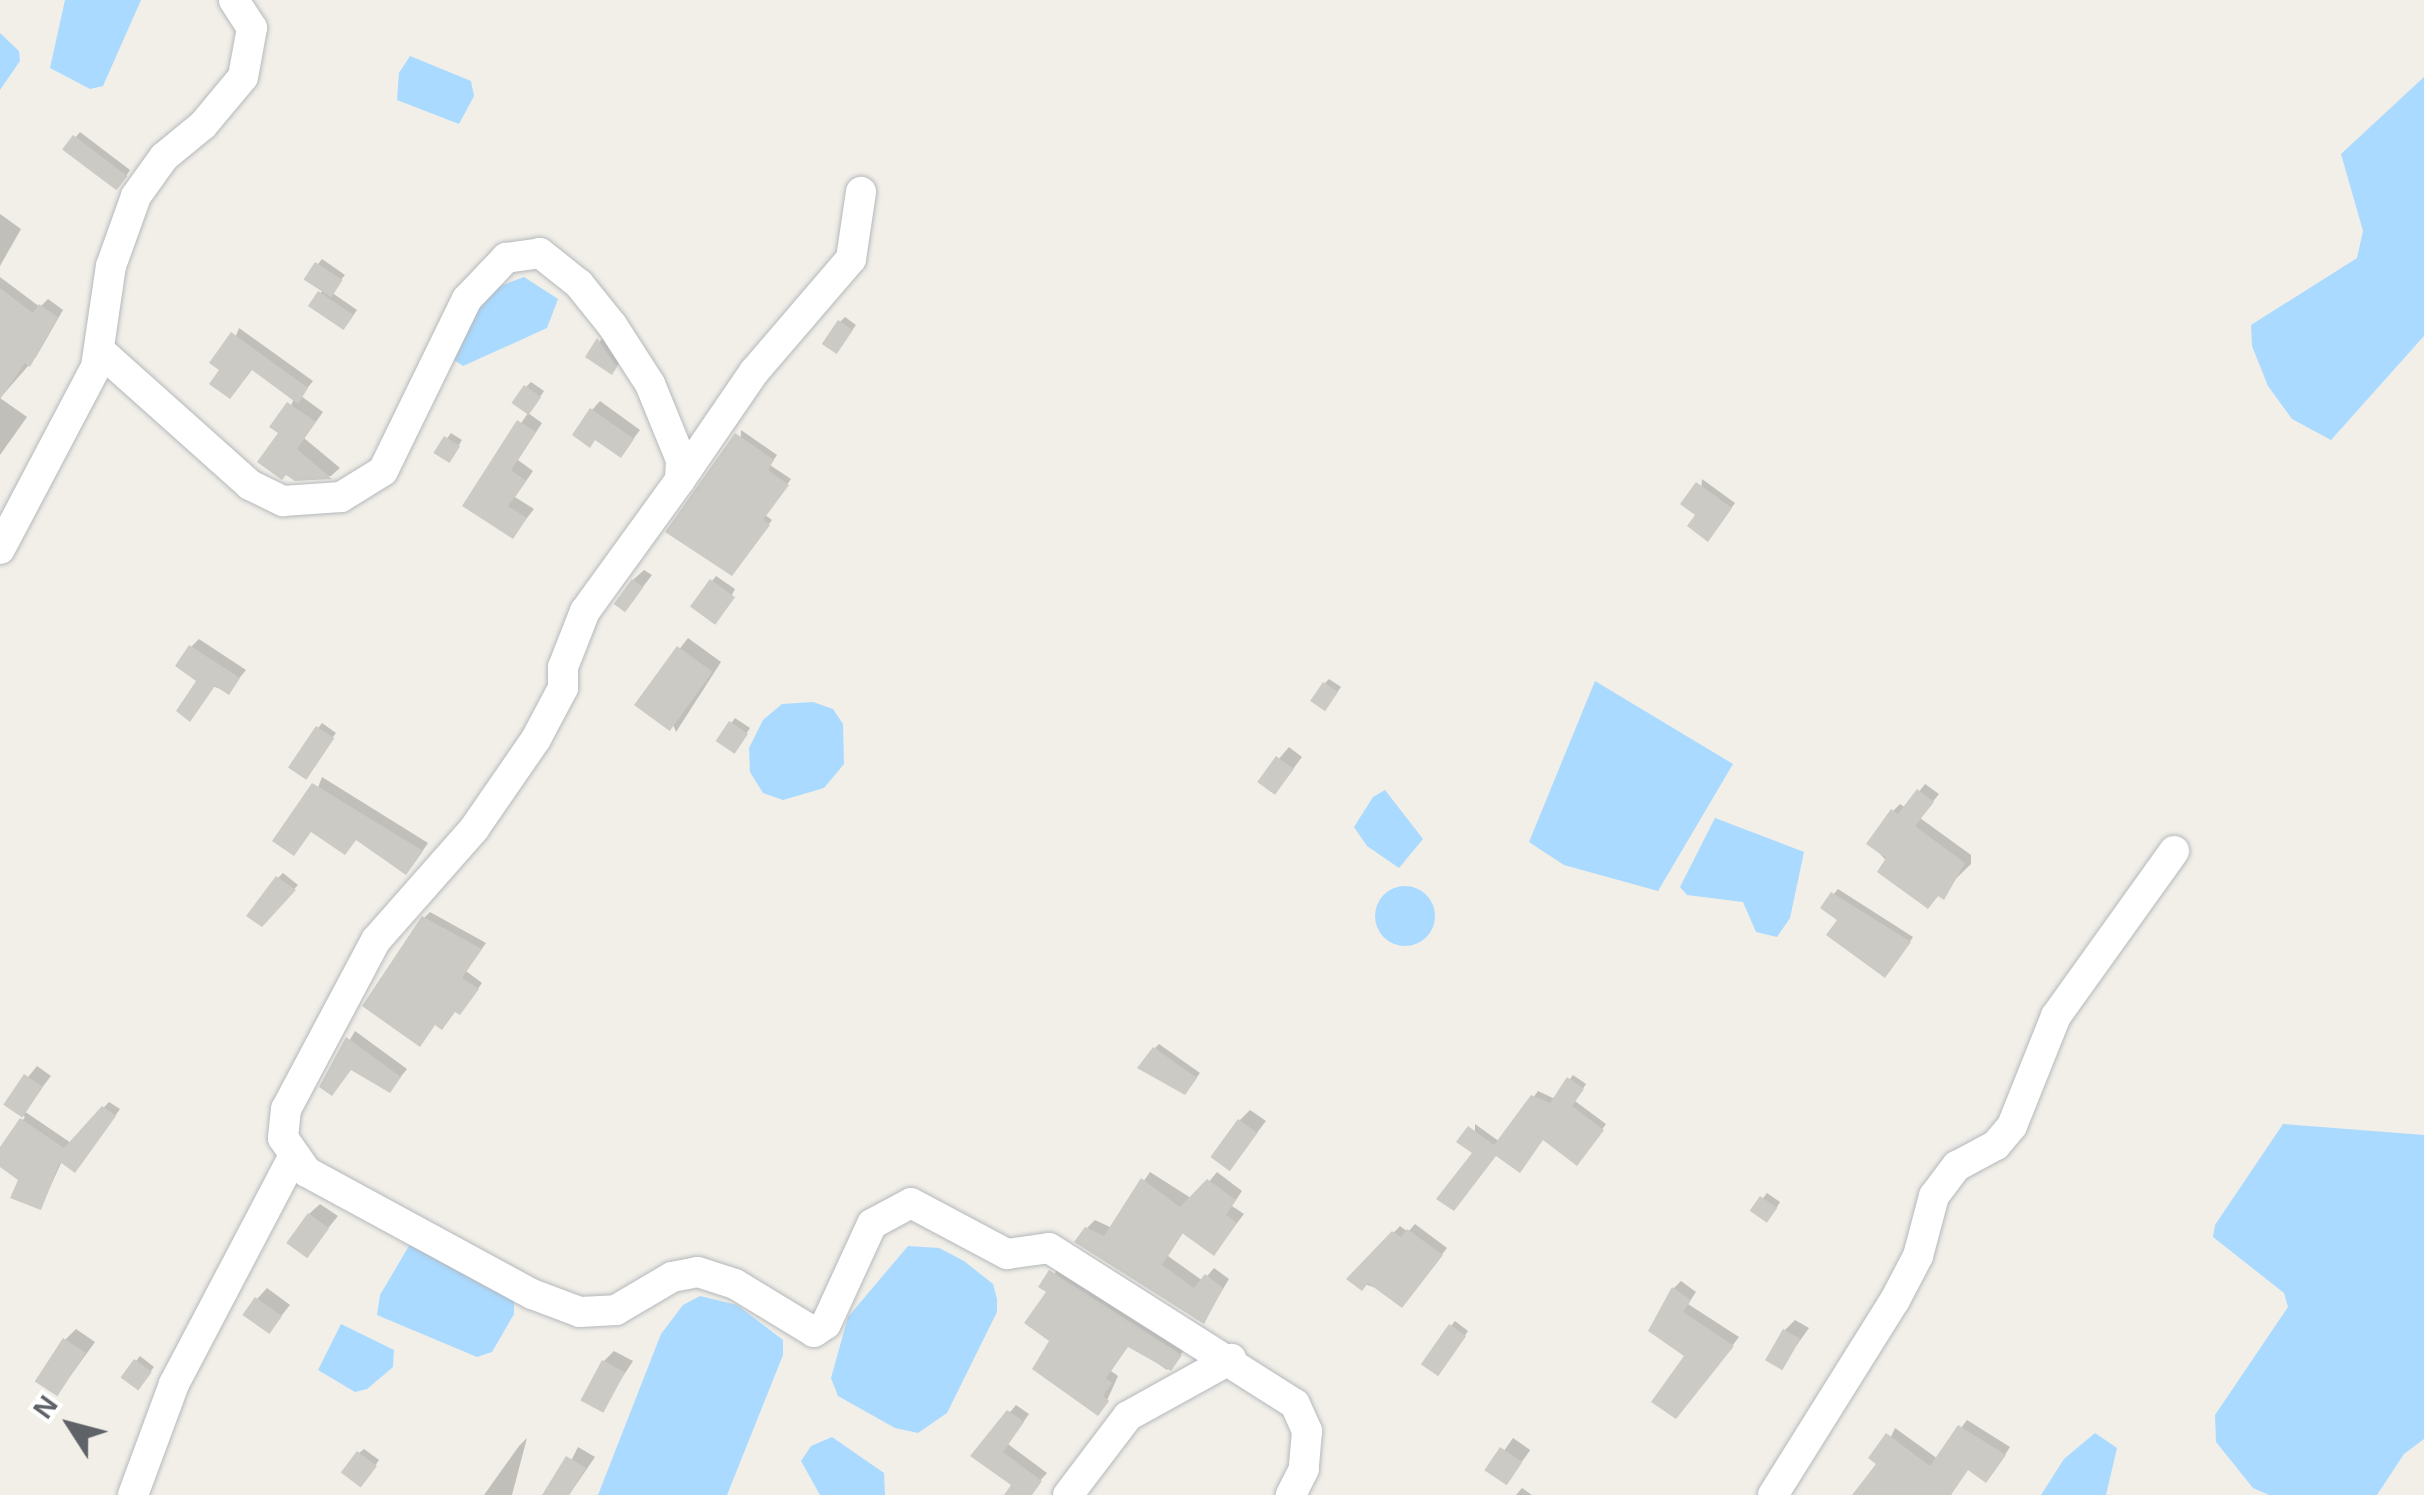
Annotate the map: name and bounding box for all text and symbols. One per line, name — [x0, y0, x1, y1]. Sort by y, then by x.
north arrow — [20, 1375, 120, 1475]
text: N — [27, 1390, 64, 1424]

